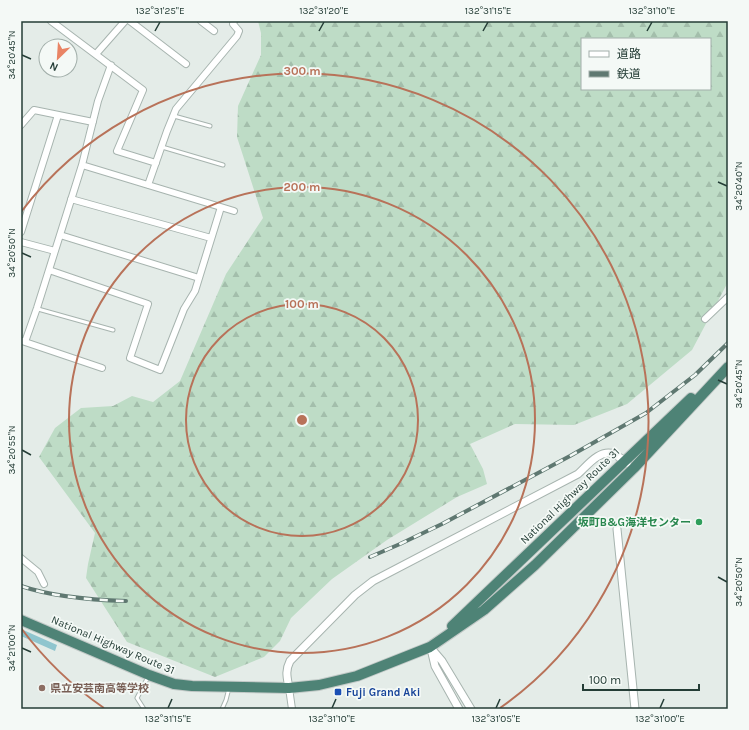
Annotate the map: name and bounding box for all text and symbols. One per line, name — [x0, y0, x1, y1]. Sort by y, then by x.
text: 132°31'25"E — [135, 5, 185, 17]
text: 132°31'20"E — [299, 5, 349, 17]
text: 132°31'15"E — [465, 5, 511, 17]
text: 132°31'10"E — [629, 5, 675, 17]
text: 34°20'45"N — [6, 30, 18, 80]
north arrow — [38, 38, 78, 78]
legend — [581, 38, 711, 90]
text: 道路 — [617, 47, 641, 61]
text: N — [48, 59, 60, 74]
text: 300 m — [283, 64, 321, 78]
text: 鉄道 — [617, 67, 641, 81]
text: 34°20'40"N — [733, 161, 745, 211]
text: 200 m — [284, 180, 320, 194]
text: 34°20'50"N — [6, 228, 18, 278]
text: 100 m — [285, 297, 319, 311]
text: 34°20'45"N — [733, 359, 745, 409]
centre of rings — [295, 413, 309, 427]
text: 34°20'55"N — [6, 425, 18, 475]
street label: National Highway Route 31 — [518, 445, 622, 547]
place label: 坂町B&G海洋センター — [578, 516, 691, 529]
marker: 坂町B&G海洋センター — [694, 517, 704, 527]
text: 34°20'50"N — [733, 557, 745, 607]
street label: National Highway Route 31 — [49, 613, 177, 677]
text: 34°21'00"N — [6, 624, 18, 672]
scale bar — [583, 666, 699, 692]
text: 100 m — [589, 673, 621, 687]
place label: 県立安芸南高等学校 — [50, 682, 149, 695]
marker: 県立安芸南高等学校 — [37, 683, 47, 693]
place label: Fuji Grand Aki — [346, 686, 420, 699]
marker: Fuji Grand Aki — [333, 687, 343, 697]
text: 132°31'15"E — [145, 713, 191, 725]
text: 132°31'10"E — [309, 713, 355, 725]
text: 132°31'05"E — [471, 713, 521, 725]
text: 132°31'00"E — [635, 713, 685, 725]

